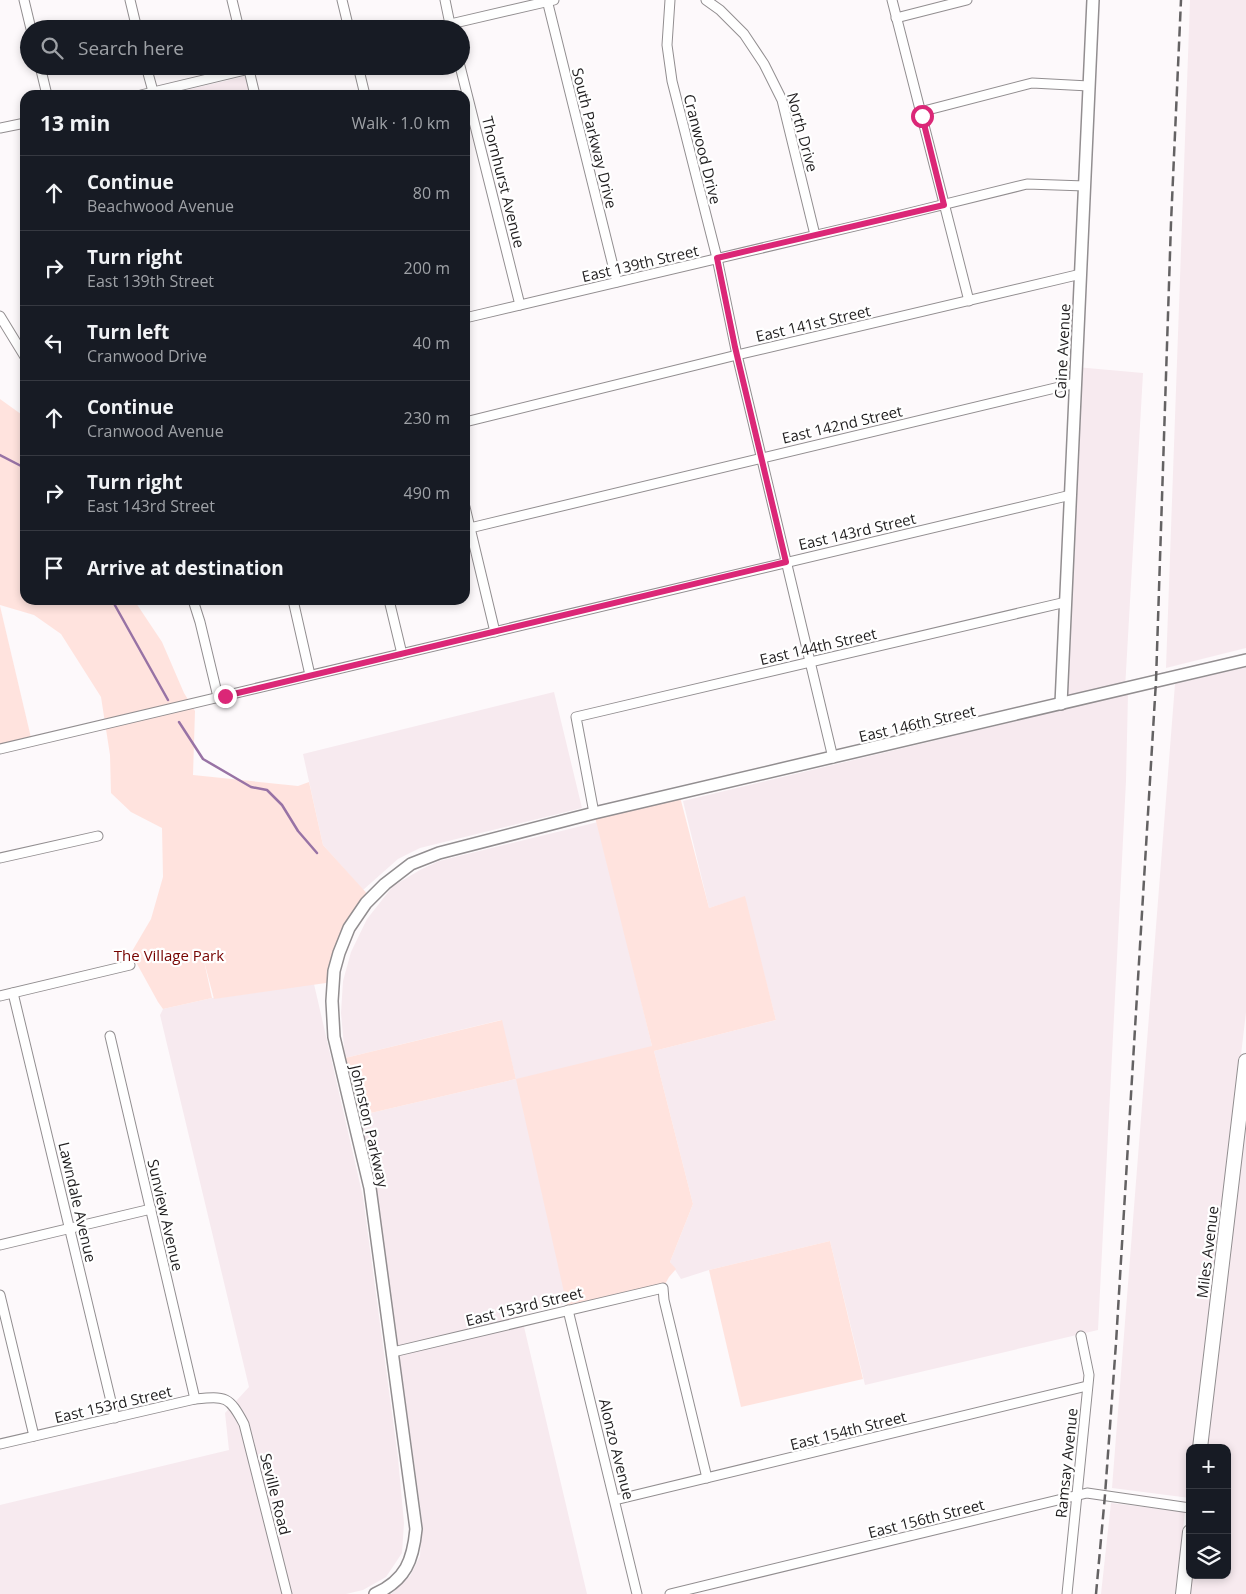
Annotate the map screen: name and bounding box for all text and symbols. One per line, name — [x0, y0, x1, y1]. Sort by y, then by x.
search box — [20, 20, 470, 75]
icon: search — [38, 34, 66, 62]
text: Search here — [78, 35, 184, 61]
street label: South Parkway Drive — [568, 66, 622, 210]
street label: North Drive — [783, 90, 823, 174]
street label: Cranwood Drive — [680, 92, 726, 206]
route start — [911, 105, 934, 128]
text: 13 min — [40, 109, 110, 137]
text: Walk · 1.0 km — [352, 112, 450, 134]
street label: Thornhurst Avenue — [478, 114, 530, 250]
text: Continue — [87, 169, 174, 195]
icon: ahead — [40, 179, 68, 207]
text: 80 m — [413, 182, 450, 204]
text: Beachwood Avenue — [87, 195, 234, 217]
street label: East 139th Street — [580, 240, 700, 286]
text: Turn right — [87, 244, 182, 270]
icon: right — [40, 254, 68, 282]
text: 200 m — [404, 257, 450, 279]
text: East 139th Street — [87, 270, 214, 292]
street label: East 141st Street — [754, 300, 872, 346]
street label: Caine Avenue — [1050, 303, 1074, 399]
text: Turn left — [87, 319, 169, 345]
icon: left — [40, 329, 68, 357]
text: 40 m — [413, 332, 450, 354]
text: Cranwood Drive — [87, 345, 207, 367]
text: Continue — [87, 394, 174, 420]
street label: East 142nd Street — [780, 400, 904, 448]
icon: ahead — [40, 404, 68, 432]
text: 230 m — [404, 407, 450, 429]
text: Cranwood Avenue — [87, 420, 224, 442]
text: Turn right — [87, 469, 182, 495]
icon: right — [40, 479, 68, 507]
text: 490 m — [404, 482, 450, 504]
text: East 143rd Street — [87, 495, 215, 517]
street label: East 143rd Street — [796, 508, 918, 554]
icon: arrive — [40, 554, 68, 582]
text: Arrive at destination — [87, 555, 284, 581]
street label: East 144th Street — [758, 623, 878, 669]
route end — [214, 685, 237, 708]
street label: East 146th Street — [857, 700, 977, 746]
park label: The Village Park — [114, 945, 224, 965]
street label: Johnston Parkway — [346, 1061, 394, 1190]
street label: Lawndale Avenue — [54, 1140, 102, 1264]
street label: Sunview Avenue — [143, 1157, 189, 1273]
street label: Miles Avenue — [1191, 1205, 1223, 1299]
street label: East 153rd Street — [463, 1282, 585, 1330]
street label: East 153rd Street — [52, 1381, 174, 1427]
street label: Alonzo Avenue — [595, 1396, 639, 1502]
street label: East 154th Street — [788, 1406, 908, 1454]
street label: Ramsay Avenue — [1050, 1407, 1082, 1519]
map controls — [1186, 1444, 1231, 1579]
button: + — [1186, 1444, 1231, 1489]
street label: Seville Road — [256, 1451, 296, 1537]
button: − — [1186, 1489, 1231, 1534]
street label: East 156th Street — [866, 1494, 986, 1542]
button: layers — [1186, 1534, 1231, 1579]

